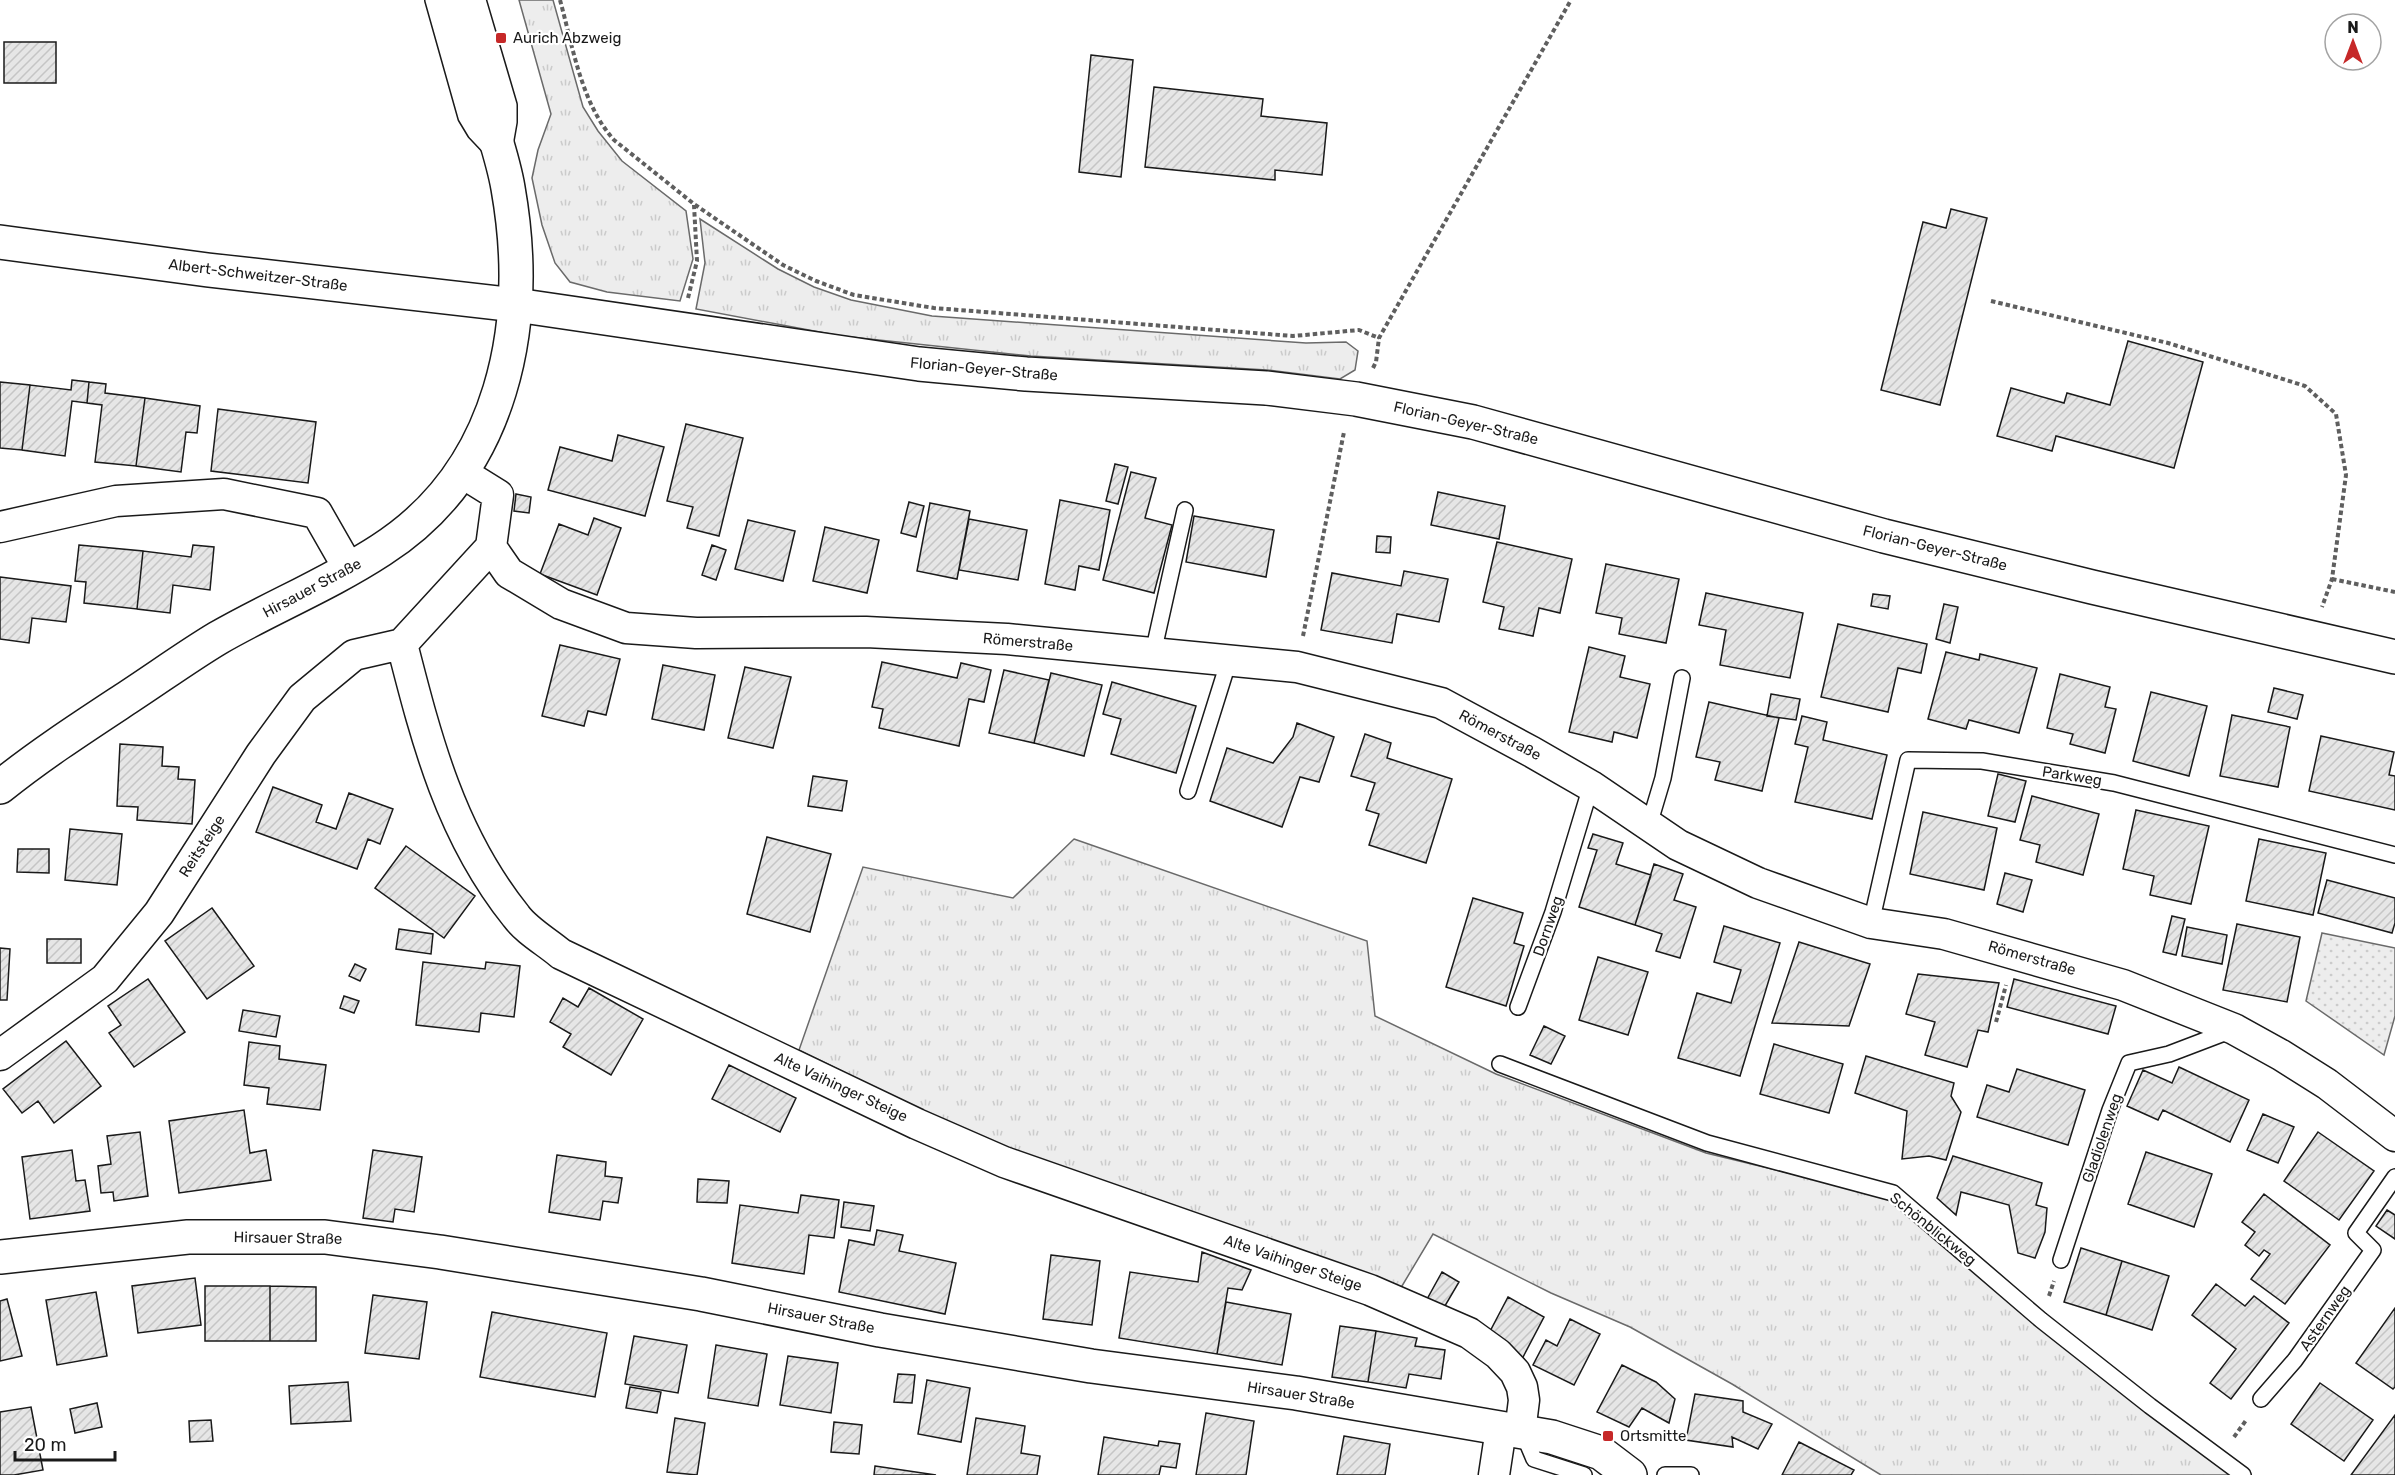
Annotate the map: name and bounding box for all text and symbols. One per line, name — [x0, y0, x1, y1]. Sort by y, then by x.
north arrow — [2323, 12, 2383, 72]
text: N — [2347, 18, 2359, 37]
place label: Aurich Abzweig — [513, 29, 621, 47]
marker: Aurich Abzweig — [494, 31, 508, 45]
street label: Albert-Schweitzer-Straße — [168, 255, 348, 295]
street label: Florian-Geyer-Straße — [909, 354, 1059, 384]
street label: Florian-Geyer-Straße — [1392, 398, 1540, 448]
street label: Florian-Geyer-Straße — [1861, 521, 2009, 575]
street label: Hirsauer Straße — [260, 555, 364, 621]
street label: Römerstraße — [982, 629, 1074, 655]
street label: Römerstraße — [1456, 706, 1544, 764]
street label: Parkweg — [2041, 762, 2103, 790]
street label: Reitsteige — [175, 812, 229, 880]
street label: Dornweg — [1529, 893, 1567, 959]
street label: Römerstraße — [1986, 937, 2078, 979]
street label: Alte Vaihinger Steige — [772, 1048, 910, 1126]
street label: Gladiolenweg — [2078, 1091, 2126, 1185]
street label: Schönblickweg — [1886, 1189, 1980, 1269]
street label: Hirsauer Straße — [233, 1228, 343, 1248]
street label: Alte Vaihinger Steige — [1222, 1231, 1364, 1295]
street label: Asternweg — [2296, 1282, 2354, 1354]
street label: Hirsauer Straße — [766, 1299, 876, 1337]
street label: Hirsauer Straße — [1246, 1378, 1356, 1412]
scale bar — [15, 1424, 116, 1462]
place label: Ortsmitte — [1620, 1427, 1686, 1445]
marker: Ortsmitte — [1601, 1429, 1615, 1443]
text: 20 m — [24, 1434, 66, 1456]

